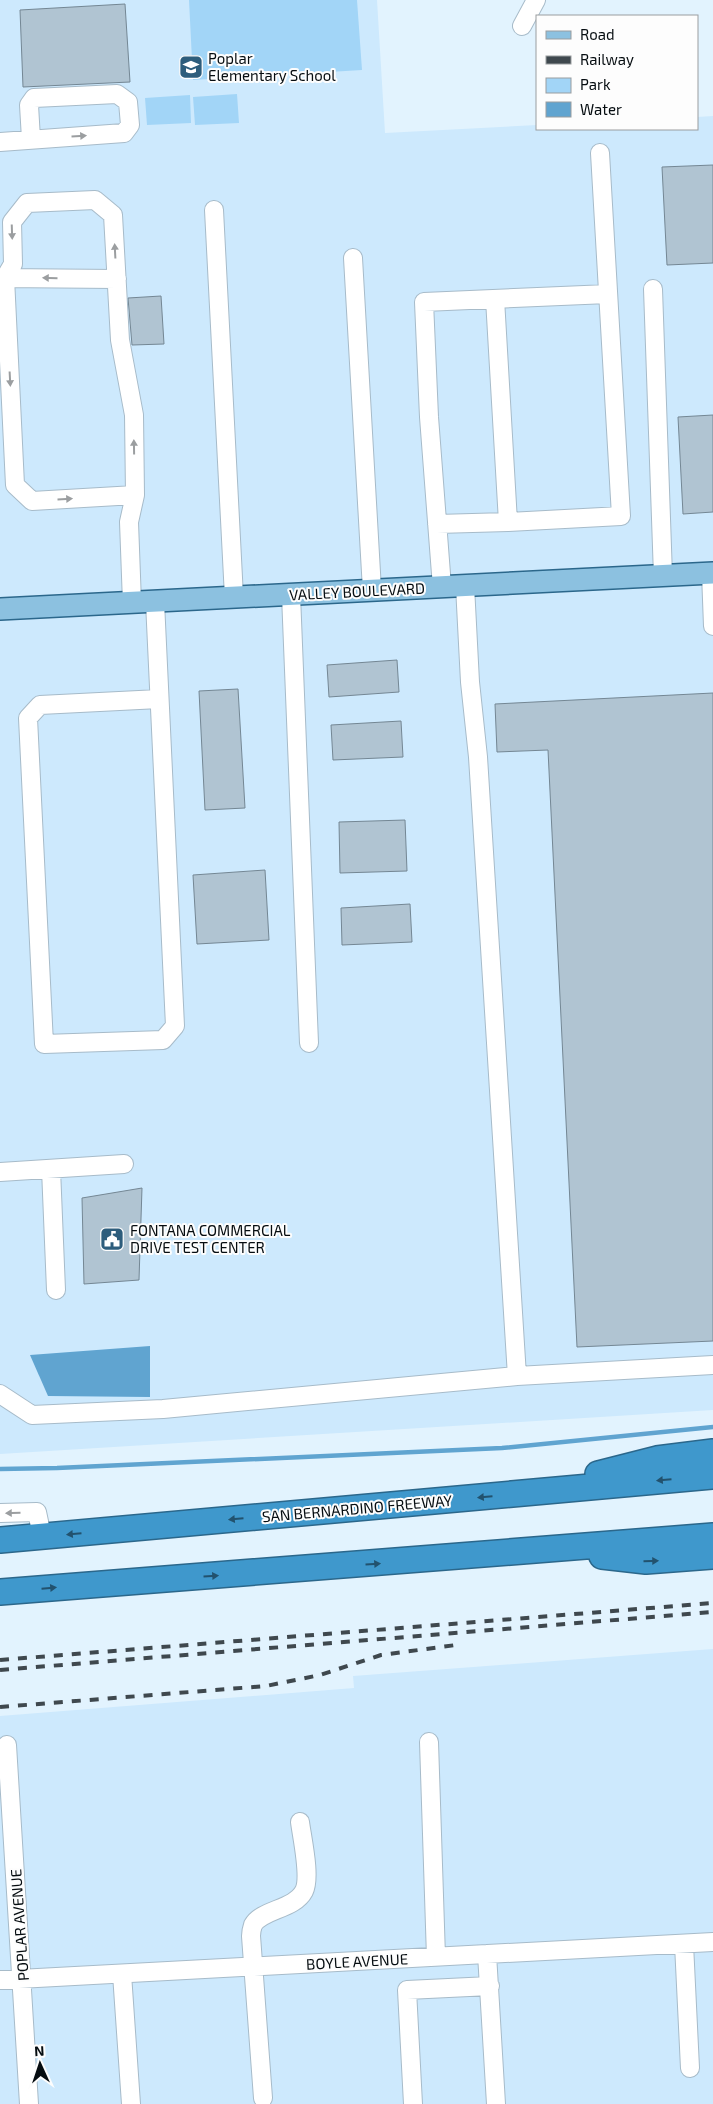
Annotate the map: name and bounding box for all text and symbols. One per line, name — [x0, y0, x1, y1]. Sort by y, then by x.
legend — [536, 15, 698, 130]
text: Road — [580, 25, 615, 43]
place label: Poplar Elementary School — [208, 49, 336, 84]
text: Railway — [580, 50, 634, 68]
school or university icon: Poplar Elementary School — [178, 54, 204, 80]
text: Park — [580, 75, 611, 93]
text: Water — [580, 100, 622, 118]
one-way arrow — [72, 132, 88, 140]
one-way arrow — [8, 224, 16, 240]
one-way arrow — [111, 242, 119, 258]
one-way arrow — [42, 274, 58, 282]
one-way arrow — [6, 371, 14, 387]
one-way arrow — [130, 438, 138, 454]
one-way arrow — [57, 495, 73, 503]
street label: VALLEY BOULEVARD — [289, 578, 425, 604]
place label: FONTANA COMMERCIAL DRIVE TEST CENTER — [130, 1221, 291, 1256]
public building icon: FONTANA COMMERCIAL DRIVE TEST CENTER — [99, 1226, 125, 1252]
one-way arrow — [656, 1477, 672, 1485]
street label: SAN BERNARDINO FREEWAY — [261, 1491, 453, 1525]
one-way arrow — [477, 1493, 493, 1501]
one-way arrow — [5, 1509, 21, 1517]
one-way arrow — [228, 1515, 244, 1523]
one-way arrow — [66, 1530, 82, 1538]
one-way arrow — [643, 1556, 659, 1564]
one-way arrow — [365, 1559, 381, 1567]
one-way arrow — [203, 1571, 219, 1579]
one-way arrow — [41, 1584, 57, 1592]
street label: POPLAR AVENUE — [6, 1868, 32, 1982]
street label: BOYLE AVENUE — [306, 1949, 408, 1973]
north arrow — [15, 2039, 65, 2089]
text: N — [34, 2042, 45, 2059]

